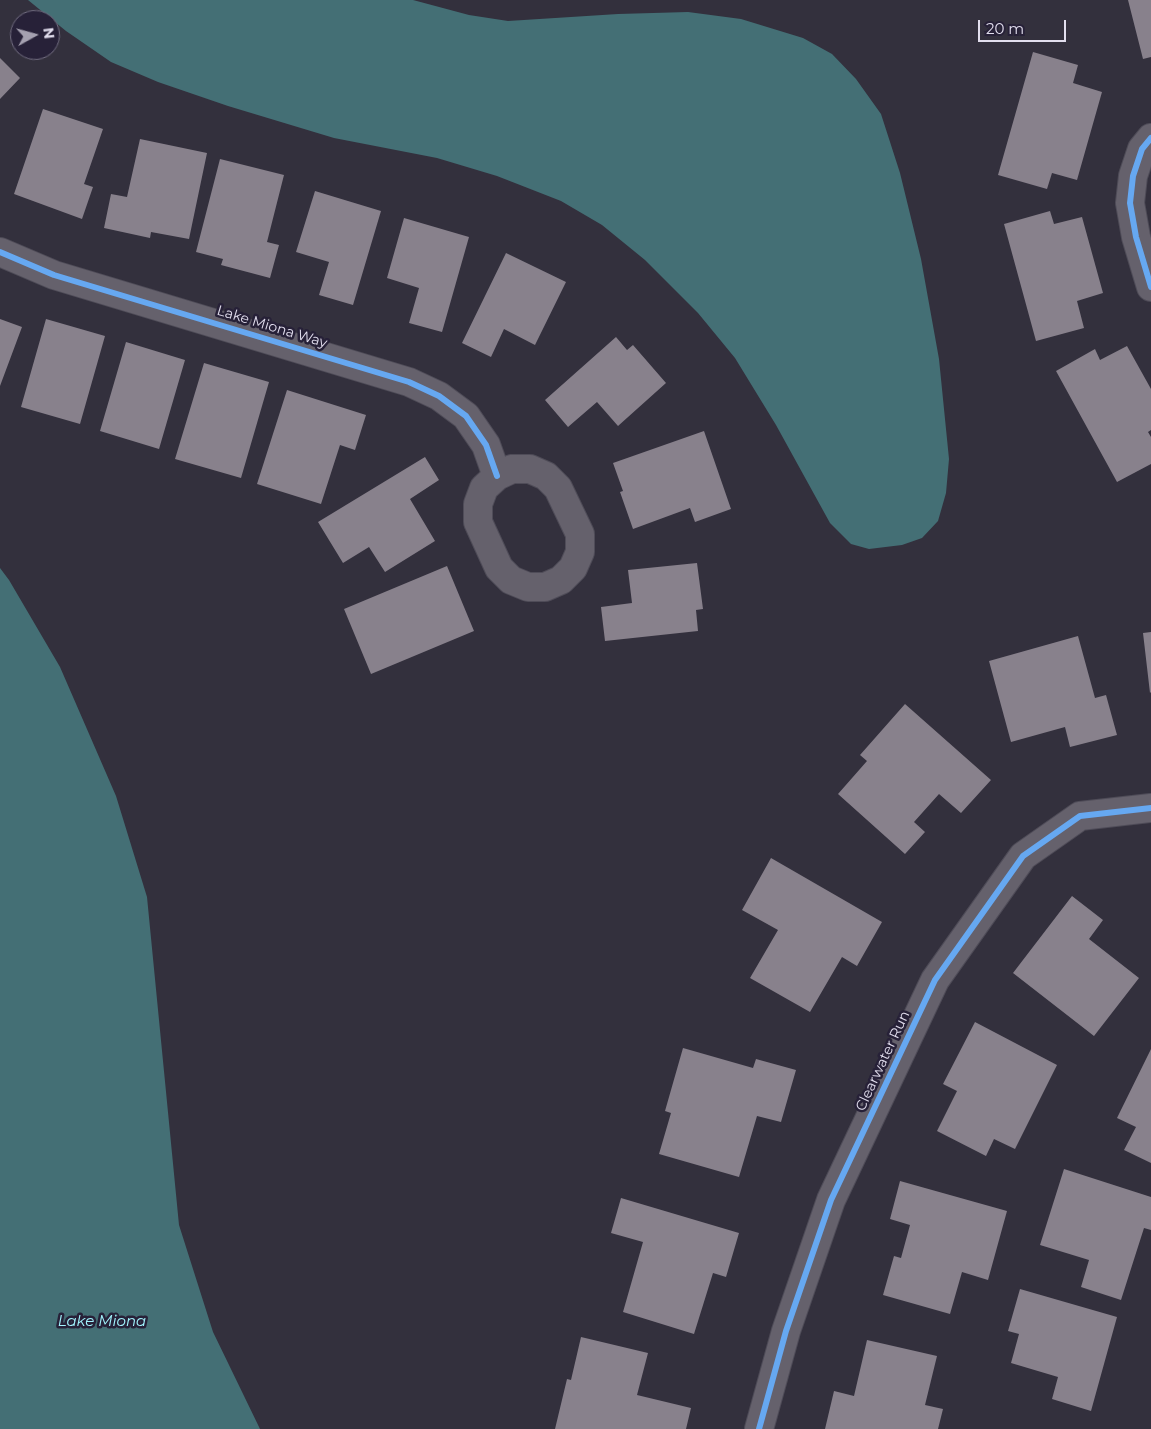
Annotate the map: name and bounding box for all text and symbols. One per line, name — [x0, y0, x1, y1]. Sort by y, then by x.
north arrow — [10, 10, 60, 60]
scale bar — [981, 10, 1068, 42]
text: 20 m — [986, 19, 1024, 38]
text: N — [39, 27, 59, 40]
street label: Lake Miona Way — [215, 302, 329, 352]
street label: Clearwater Run — [852, 1008, 914, 1114]
water label: Lake Miona — [58, 1313, 146, 1331]

